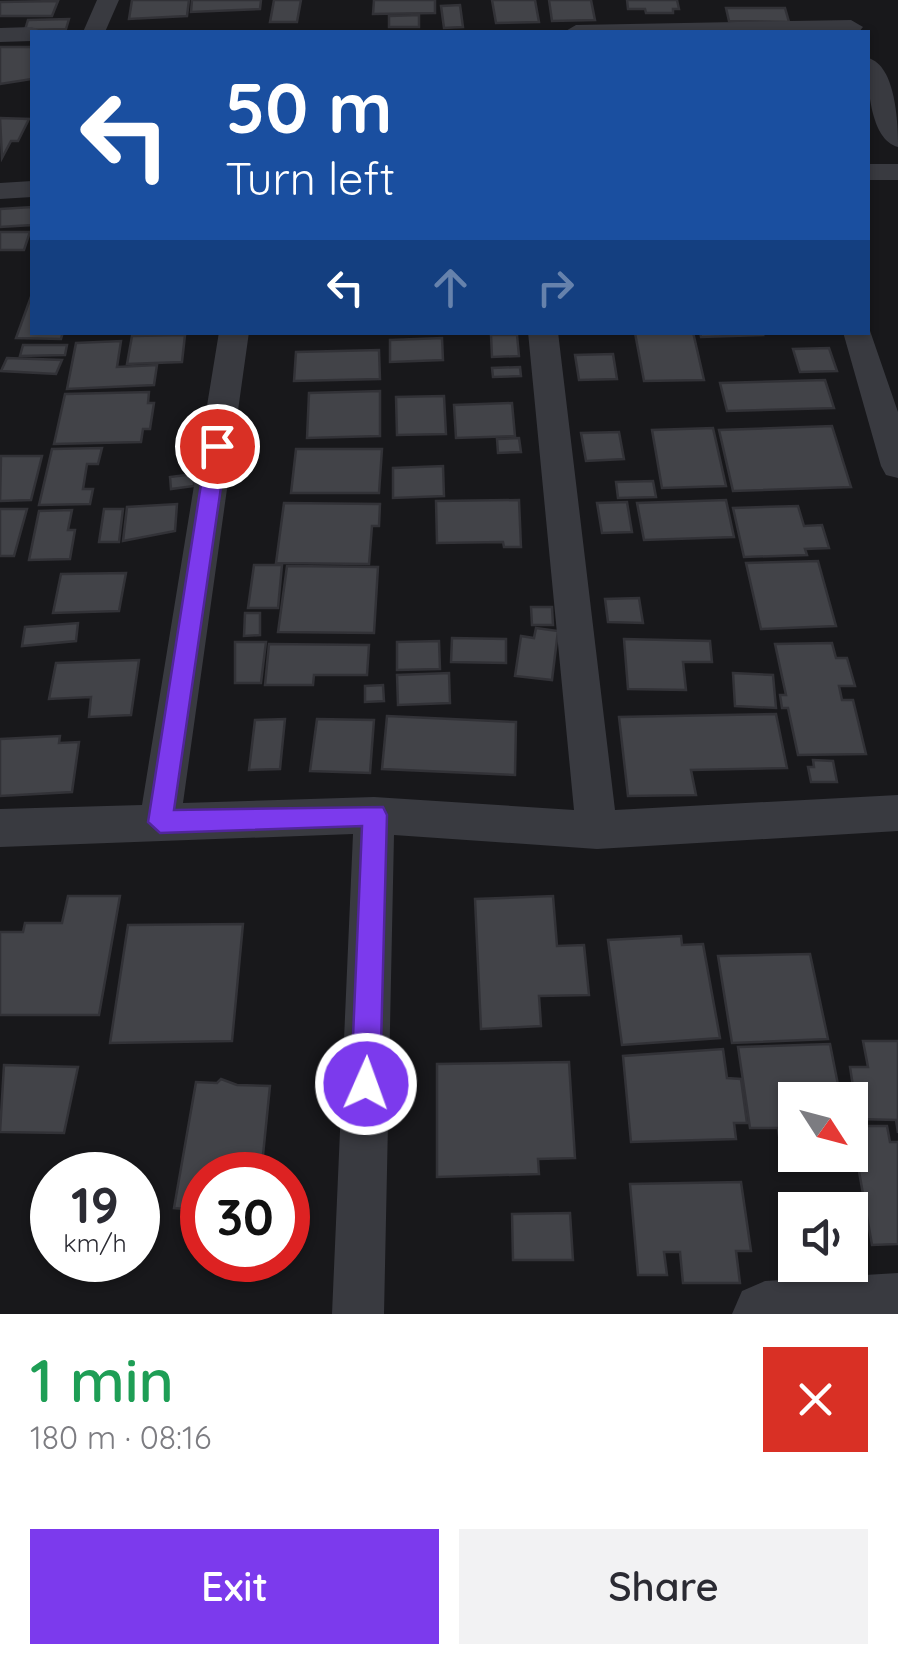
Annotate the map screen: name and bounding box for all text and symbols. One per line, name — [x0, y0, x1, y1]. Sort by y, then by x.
text: 50 m — [225, 63, 392, 151]
icon: left — [60, 70, 190, 200]
text: Turn left — [225, 150, 395, 206]
icon: left — [318, 260, 373, 315]
icon: ahead — [423, 260, 478, 315]
icon: right — [528, 260, 583, 315]
pin — [175, 404, 260, 489]
icon: arrive — [190, 419, 245, 474]
position arrow — [314, 1032, 418, 1136]
north arrow — [778, 1082, 868, 1172]
map controls — [778, 1082, 868, 1282]
speed limit sign: 30 — [180, 1152, 310, 1282]
text: 19 — [71, 1173, 119, 1236]
button: sound — [778, 1192, 868, 1282]
text: km/h — [63, 1227, 127, 1258]
text: 1 min — [30, 1342, 174, 1417]
button: close — [763, 1347, 868, 1452]
text: 180 m · 08:16 — [30, 1417, 211, 1457]
button: Exit — [30, 1529, 439, 1644]
button: Share — [459, 1529, 868, 1644]

